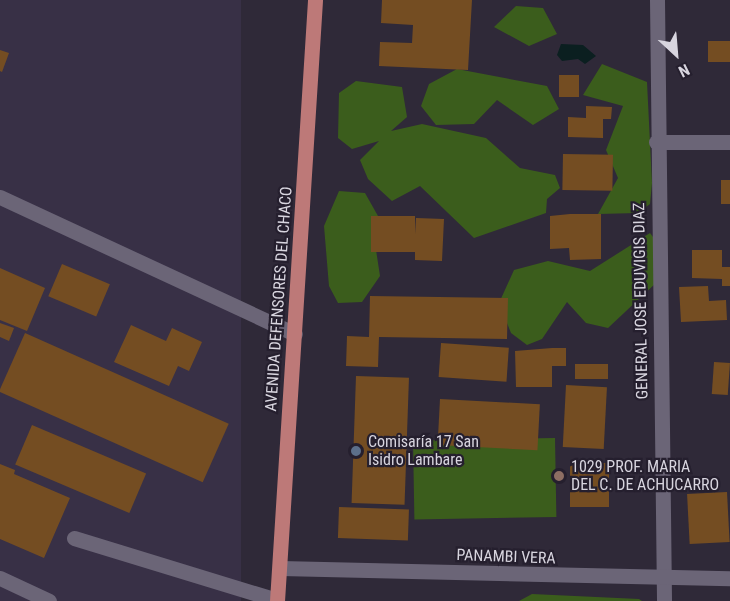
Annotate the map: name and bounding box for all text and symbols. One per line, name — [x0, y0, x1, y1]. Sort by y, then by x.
north arrow — [646, 24, 706, 84]
text: N — [676, 60, 693, 81]
street label: AVENIDA DEFENSORES DEL CHACO — [262, 186, 296, 412]
street label: GENERAL JOSE EDUVIGIS DIAZ — [630, 202, 652, 400]
place label: Comisaría 17 San Isidro Lambare — [368, 432, 479, 470]
marker: Comisaría 17 San Isidro Lambare — [349, 444, 363, 458]
place label: 1029 PROF. MARIA DEL C. DE ACHUCARRO — [571, 457, 719, 495]
marker: 1029 PROF. MARIA DEL C. DE ACHUCARRO — [552, 469, 566, 483]
street label: PANAMBI VERA — [456, 546, 556, 568]

